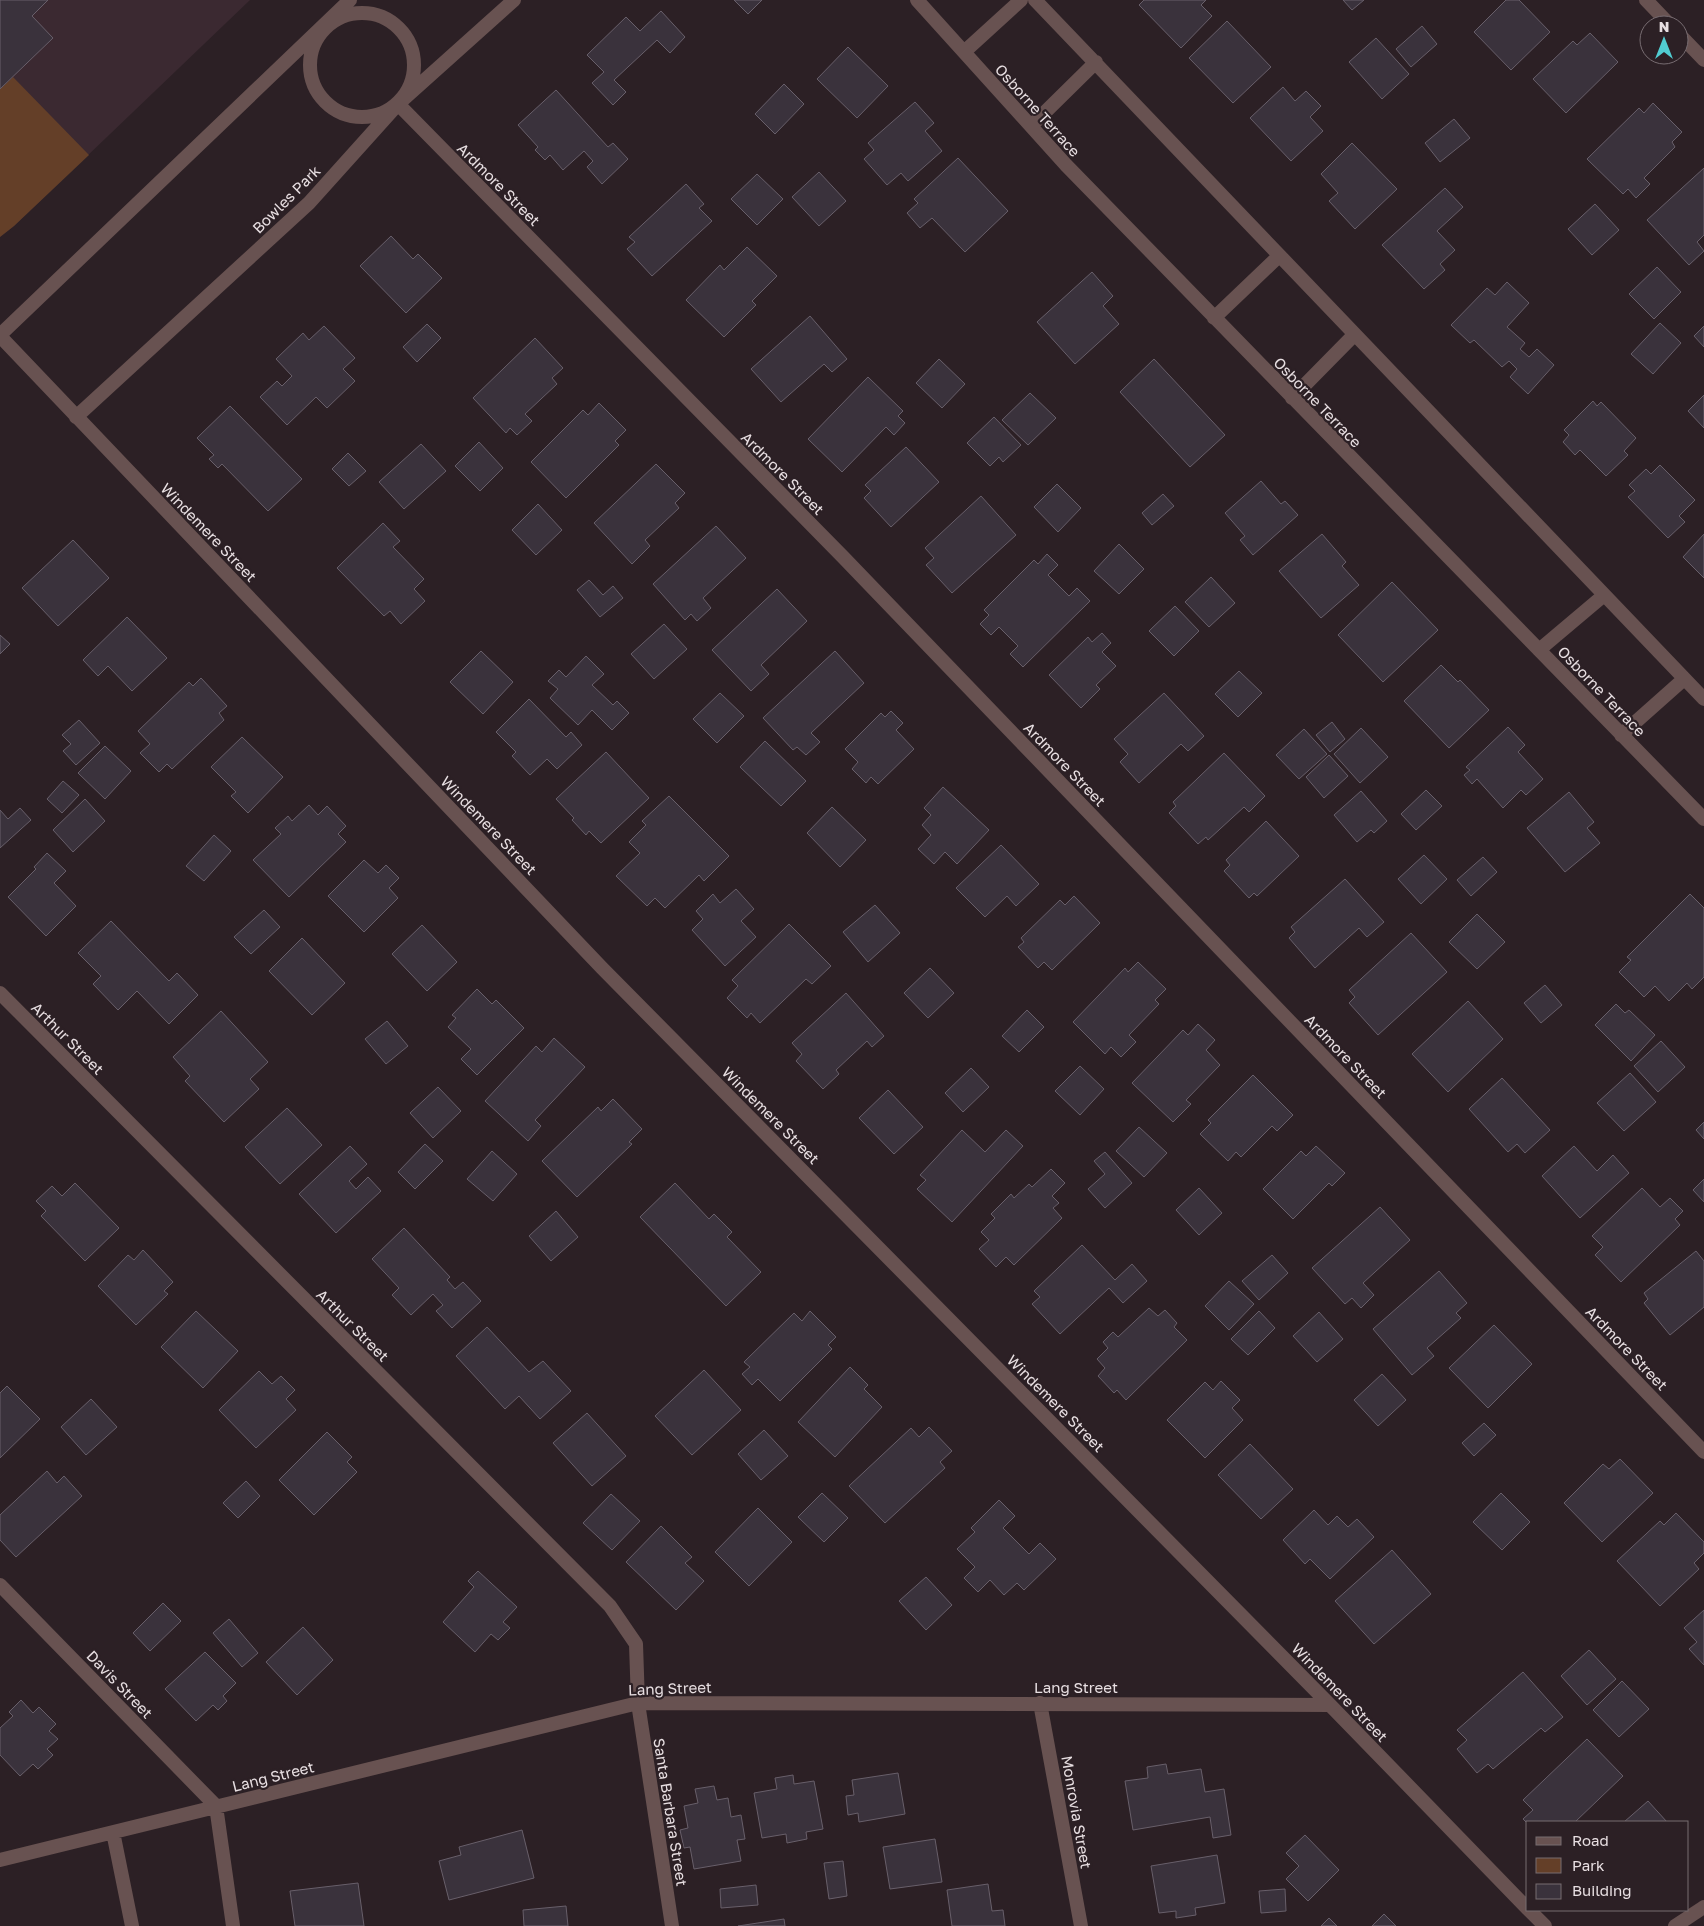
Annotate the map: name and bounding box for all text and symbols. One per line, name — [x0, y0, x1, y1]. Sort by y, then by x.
north arrow — [1639, 15, 1689, 65]
text: N — [1659, 18, 1669, 35]
street label: Osborne Terrace — [992, 60, 1084, 160]
street label: Ardmore Street — [454, 139, 544, 229]
street label: Bowles Park — [248, 161, 324, 237]
street label: Osborne Terrace — [1270, 353, 1366, 451]
street label: Ardmore Street — [738, 428, 828, 518]
street label: Windemere Street — [157, 479, 261, 585]
street label: Osborne Terrace — [1554, 642, 1650, 740]
street label: Ardmore Street — [1020, 718, 1110, 810]
street label: Windemere Street — [437, 772, 541, 878]
street label: Arthur Street — [28, 998, 108, 1078]
street label: Ardmore Street — [1301, 1010, 1391, 1102]
street label: Windemere Street — [719, 1063, 823, 1167]
street label: Arthur Street — [313, 1285, 393, 1365]
street label: Ardmore Street — [1582, 1302, 1672, 1394]
street label: Windemere Street — [1004, 1351, 1108, 1455]
street label: Windemere Street — [1288, 1639, 1392, 1745]
street label: Davis Street — [83, 1646, 157, 1722]
street label: Lang Street — [628, 1678, 712, 1698]
street label: Lang Street — [1034, 1678, 1118, 1696]
street label: Santa Barbara Street — [650, 1737, 692, 1887]
street label: Monrovia Street — [1058, 1754, 1096, 1870]
street label: Lang Street — [230, 1757, 316, 1795]
legend — [1526, 1821, 1689, 1911]
text: Road — [1572, 1831, 1609, 1849]
text: Park — [1572, 1856, 1605, 1874]
text: Building — [1572, 1881, 1632, 1899]

